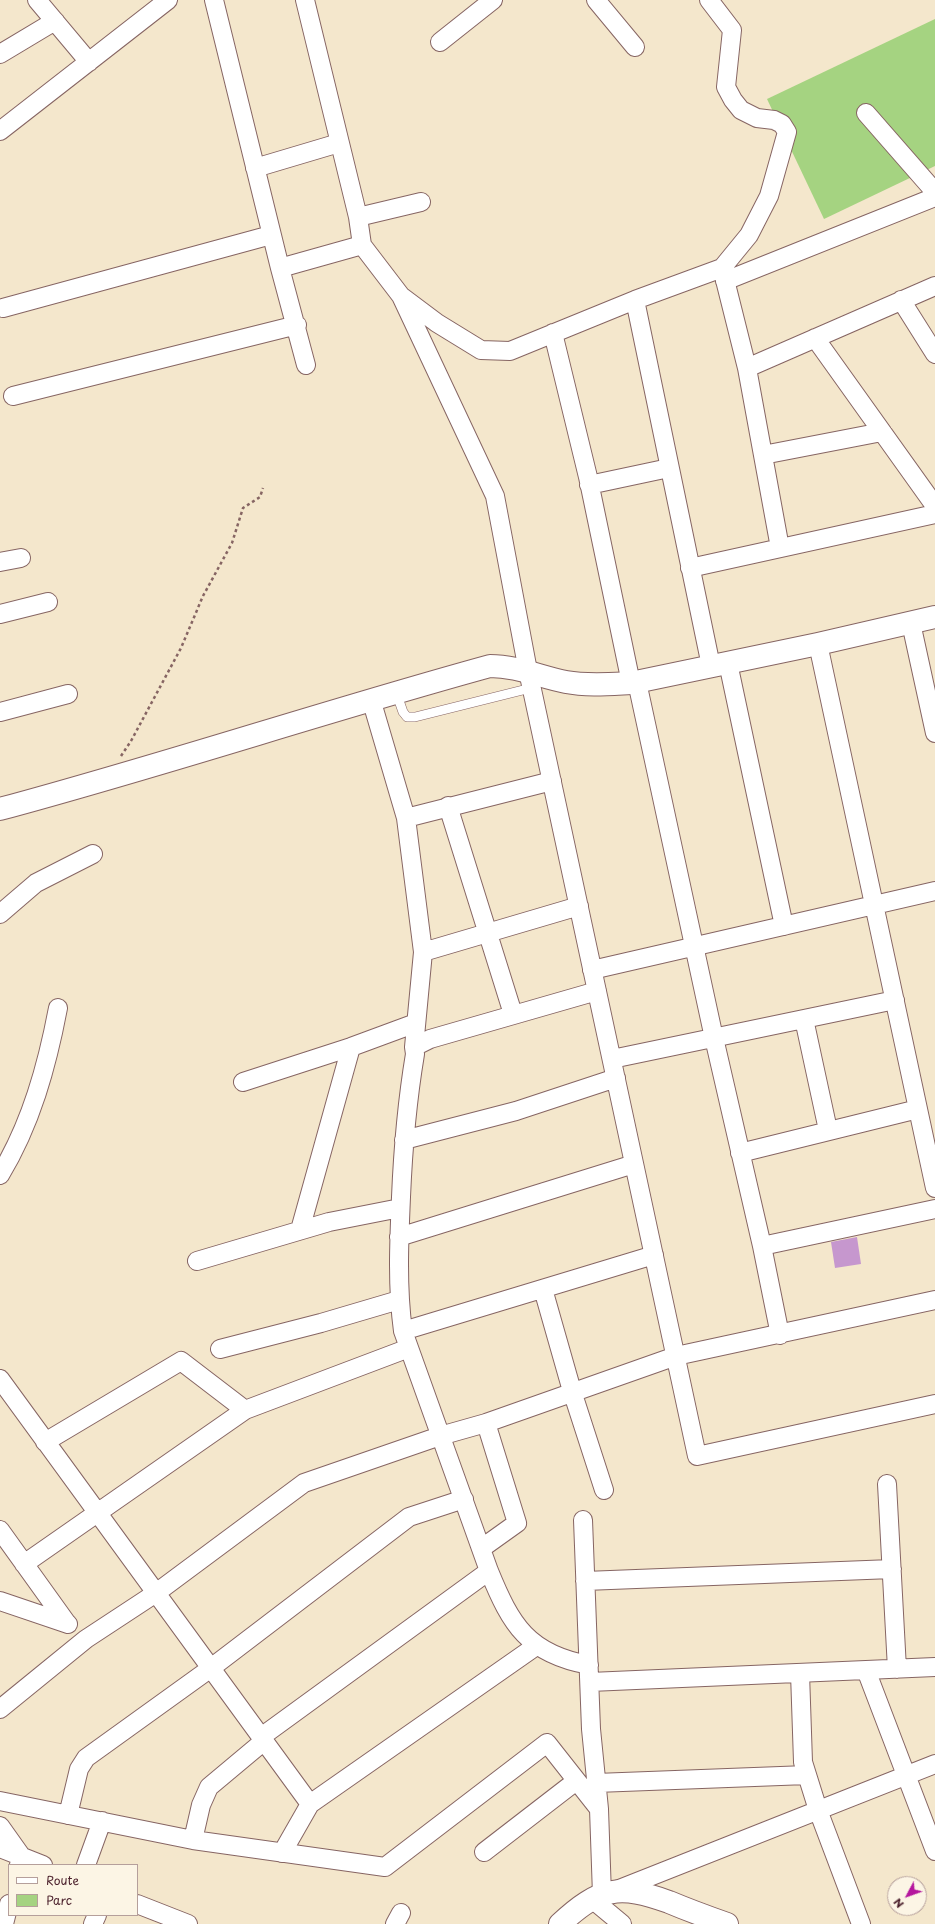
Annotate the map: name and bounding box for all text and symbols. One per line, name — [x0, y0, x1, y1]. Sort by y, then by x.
legend — [8, 1864, 138, 1916]
text: Route — [46, 1871, 79, 1889]
north arrow — [887, 1876, 927, 1916]
text: Parc — [46, 1891, 72, 1909]
text: N — [889, 1895, 908, 1912]

